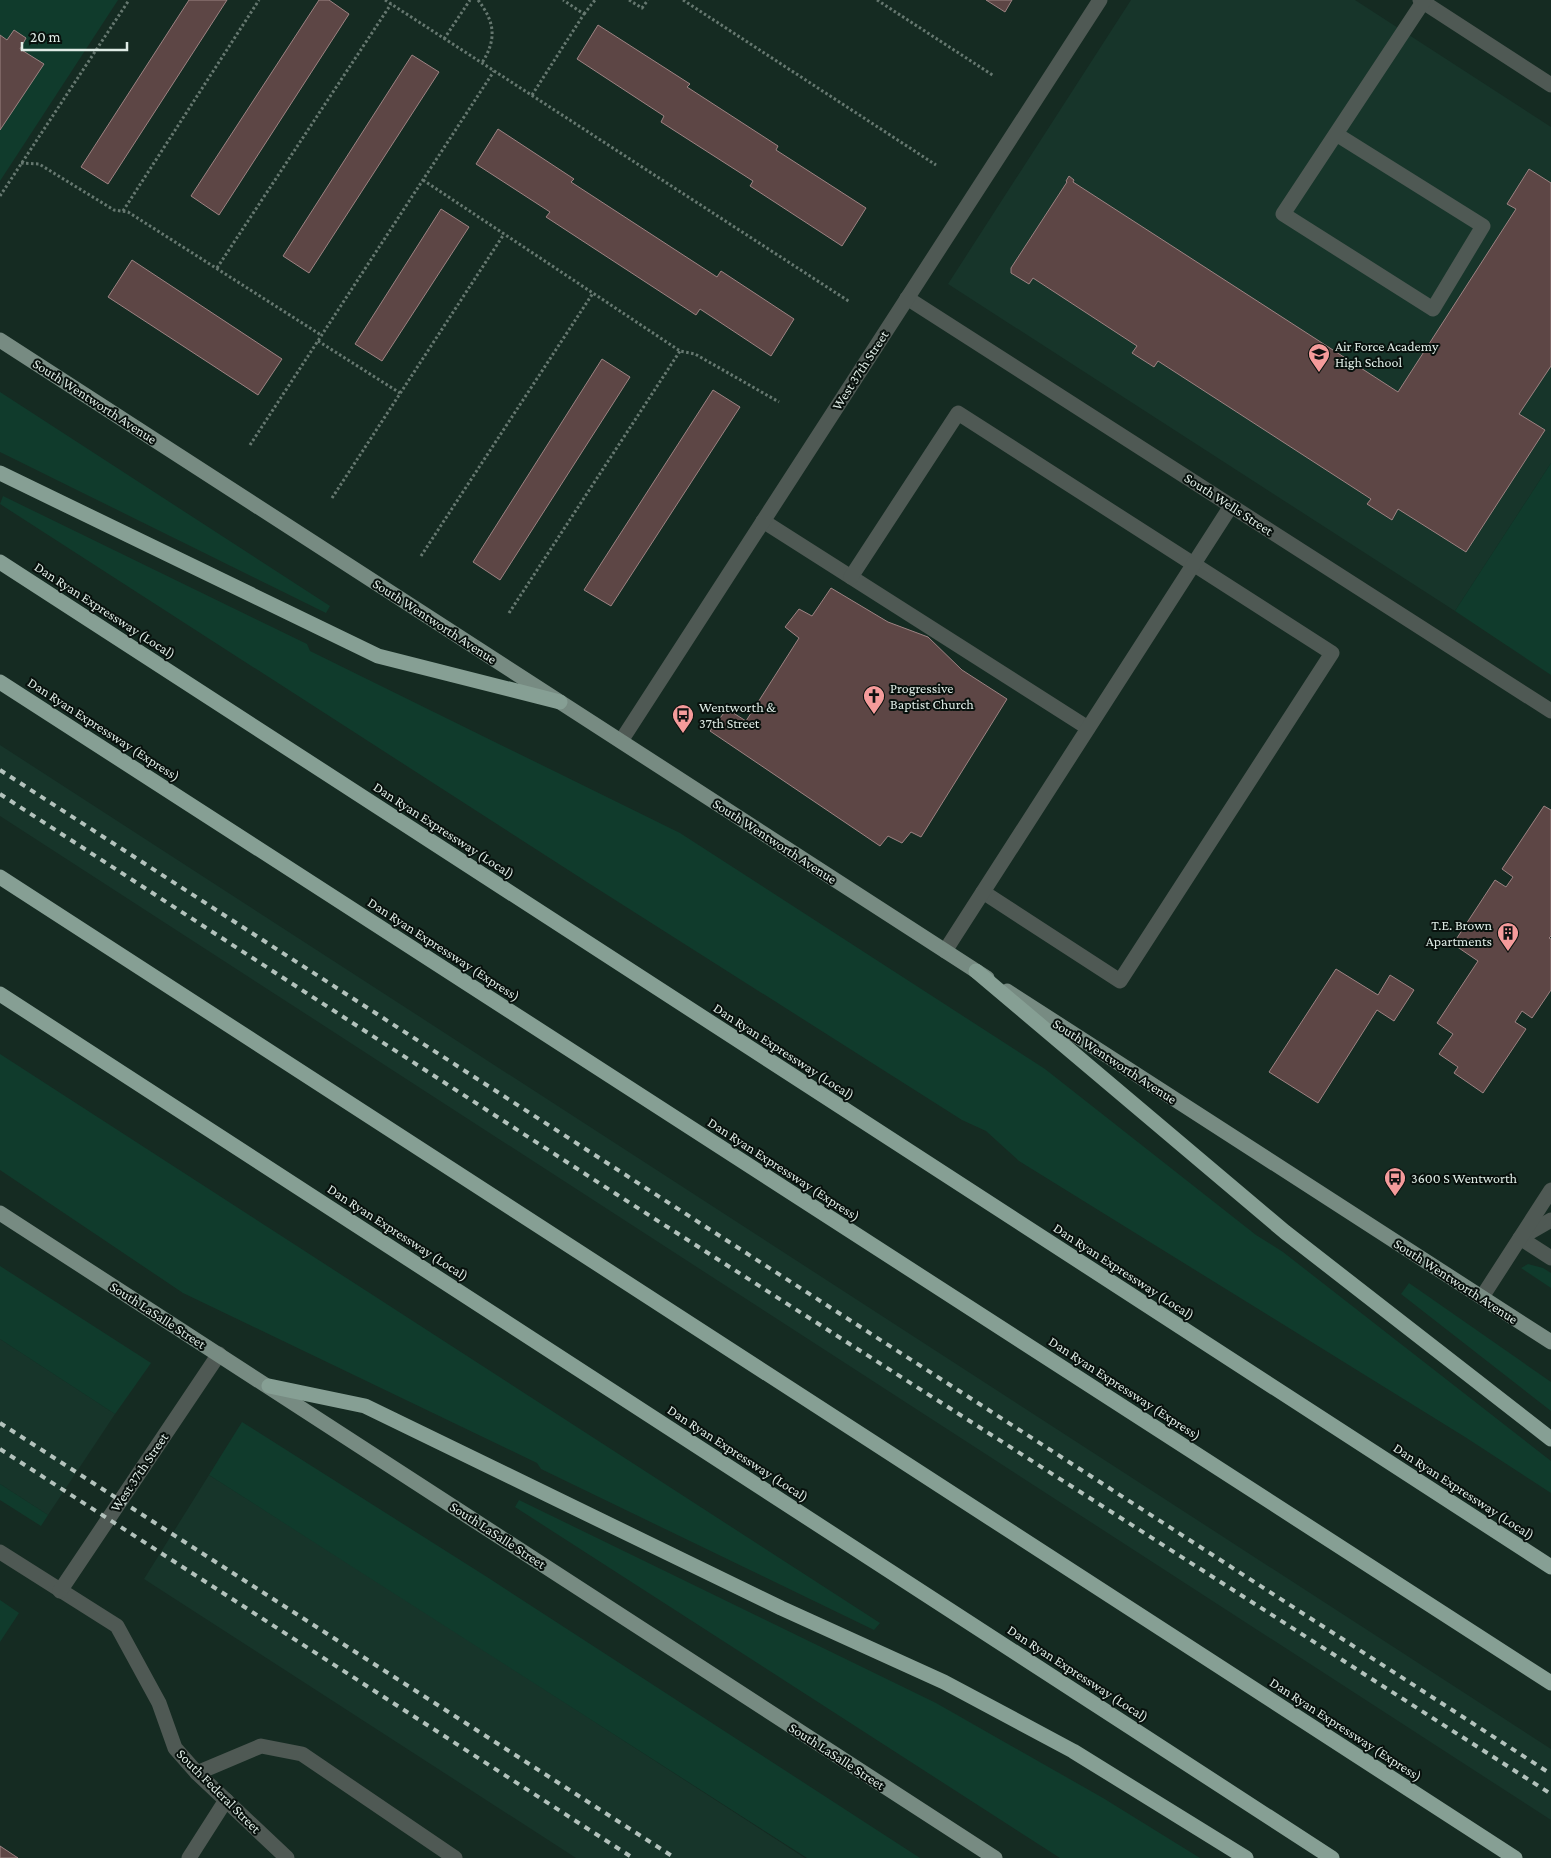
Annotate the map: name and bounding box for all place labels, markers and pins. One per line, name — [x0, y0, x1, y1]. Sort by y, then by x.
place label: Air Force Academy High School — [1335, 338, 1439, 370]
school or university icon: Air Force Academy High School — [1307, 342, 1331, 373]
place label: Progressive Baptist Church — [890, 680, 974, 712]
church icon: Progressive Baptist Church — [862, 684, 886, 715]
place label: Wentworth & 37th Street — [699, 699, 776, 731]
bus stop icon: Wentworth & 37th Street — [671, 703, 695, 734]
place label: T.E. Brown Apartments — [1426, 917, 1492, 949]
building icon: T.E. Brown Apartments — [1496, 921, 1520, 952]
bus stop icon: 3600 S Wentworth — [1383, 1166, 1407, 1197]
place label: 3600 S Wentworth — [1411, 1170, 1518, 1186]

